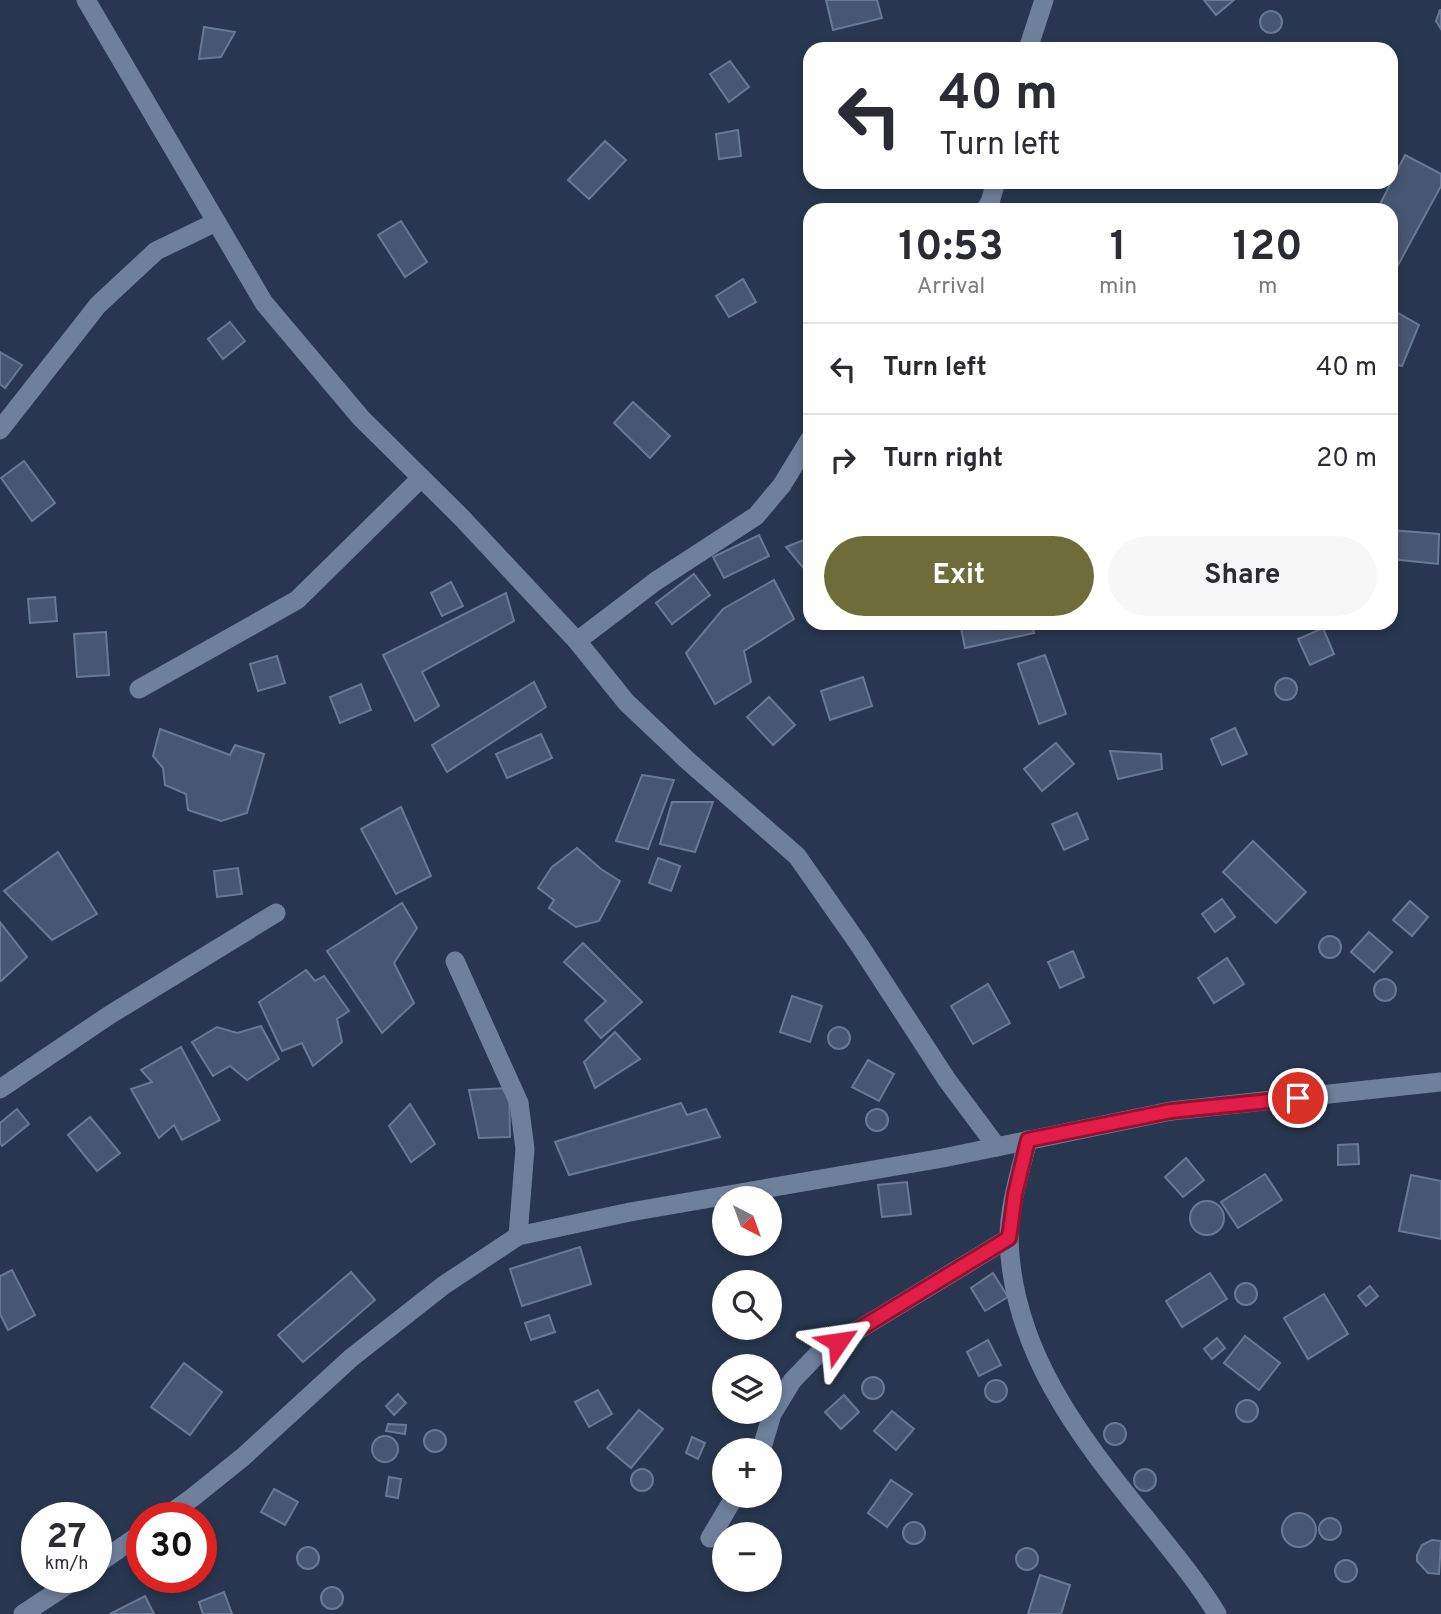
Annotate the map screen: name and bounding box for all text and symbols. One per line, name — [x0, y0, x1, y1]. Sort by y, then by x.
text: 40 m — [939, 65, 1058, 127]
icon: left — [824, 70, 915, 161]
text: Turn left — [939, 126, 1060, 166]
text: 10:53 — [898, 222, 1004, 275]
text: 1 — [1110, 222, 1127, 275]
text: 120 — [1233, 222, 1303, 275]
text: Arrival — [917, 273, 985, 302]
text: min — [1099, 273, 1137, 302]
text: m — [1258, 273, 1277, 302]
icon: left — [824, 350, 862, 388]
text: Turn left — [883, 352, 987, 385]
text: 40 m — [1316, 352, 1377, 385]
icon: right — [824, 441, 862, 479]
text: Turn right — [883, 443, 1003, 476]
text: 20 m — [1316, 443, 1377, 476]
button: Exit — [824, 536, 1094, 616]
button: Share — [1108, 536, 1377, 616]
pin — [1268, 1068, 1328, 1128]
icon: arrive — [1279, 1079, 1317, 1117]
north arrow — [712, 1186, 782, 1256]
map controls — [712, 1186, 782, 1592]
button: search — [712, 1270, 782, 1340]
position arrow — [801, 1305, 875, 1379]
button: layers — [712, 1354, 782, 1424]
button: + — [712, 1438, 782, 1508]
speed limit sign: 30 — [126, 1502, 217, 1593]
text: 27 — [47, 1516, 86, 1560]
button: − — [712, 1522, 782, 1592]
text: km/h — [45, 1553, 88, 1576]

